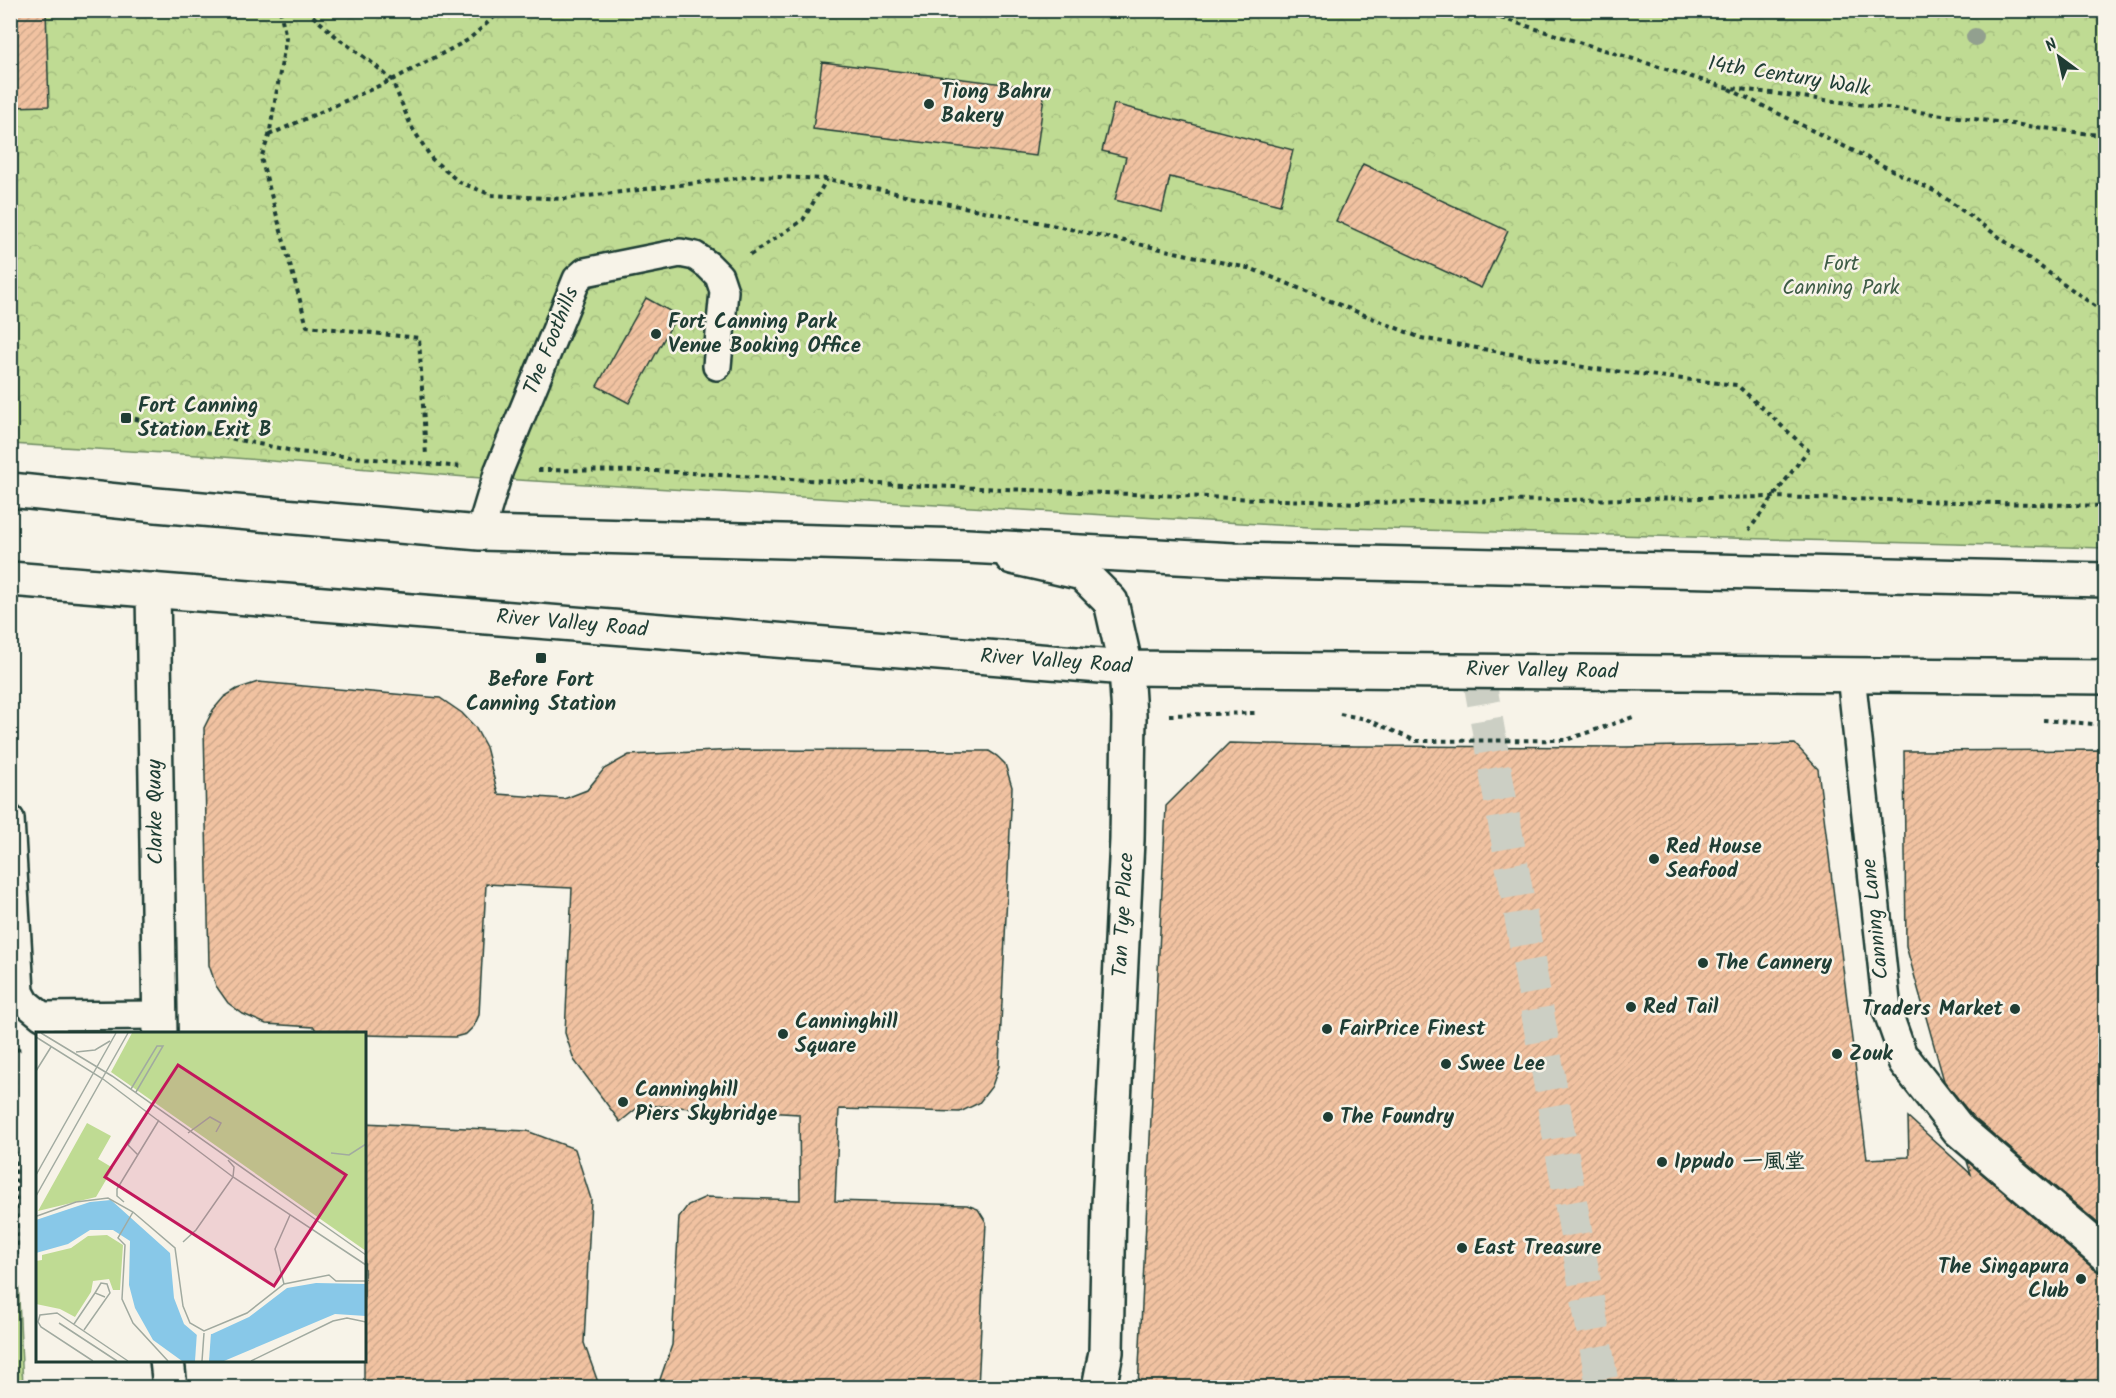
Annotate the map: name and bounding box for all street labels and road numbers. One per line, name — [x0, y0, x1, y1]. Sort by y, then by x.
street label: 14th Century Walk — [1705, 48, 1873, 106]
street label: The Foothills — [515, 282, 589, 400]
street label: River Valley Road — [495, 601, 650, 647]
street label: River Valley Road — [979, 640, 1134, 684]
street label: River Valley Road — [1466, 653, 1619, 689]
street label: Clarke Quay — [139, 759, 173, 865]
street label: Tan Tye Place — [1104, 851, 1144, 978]
street label: Canning Lane — [1853, 856, 1899, 981]

